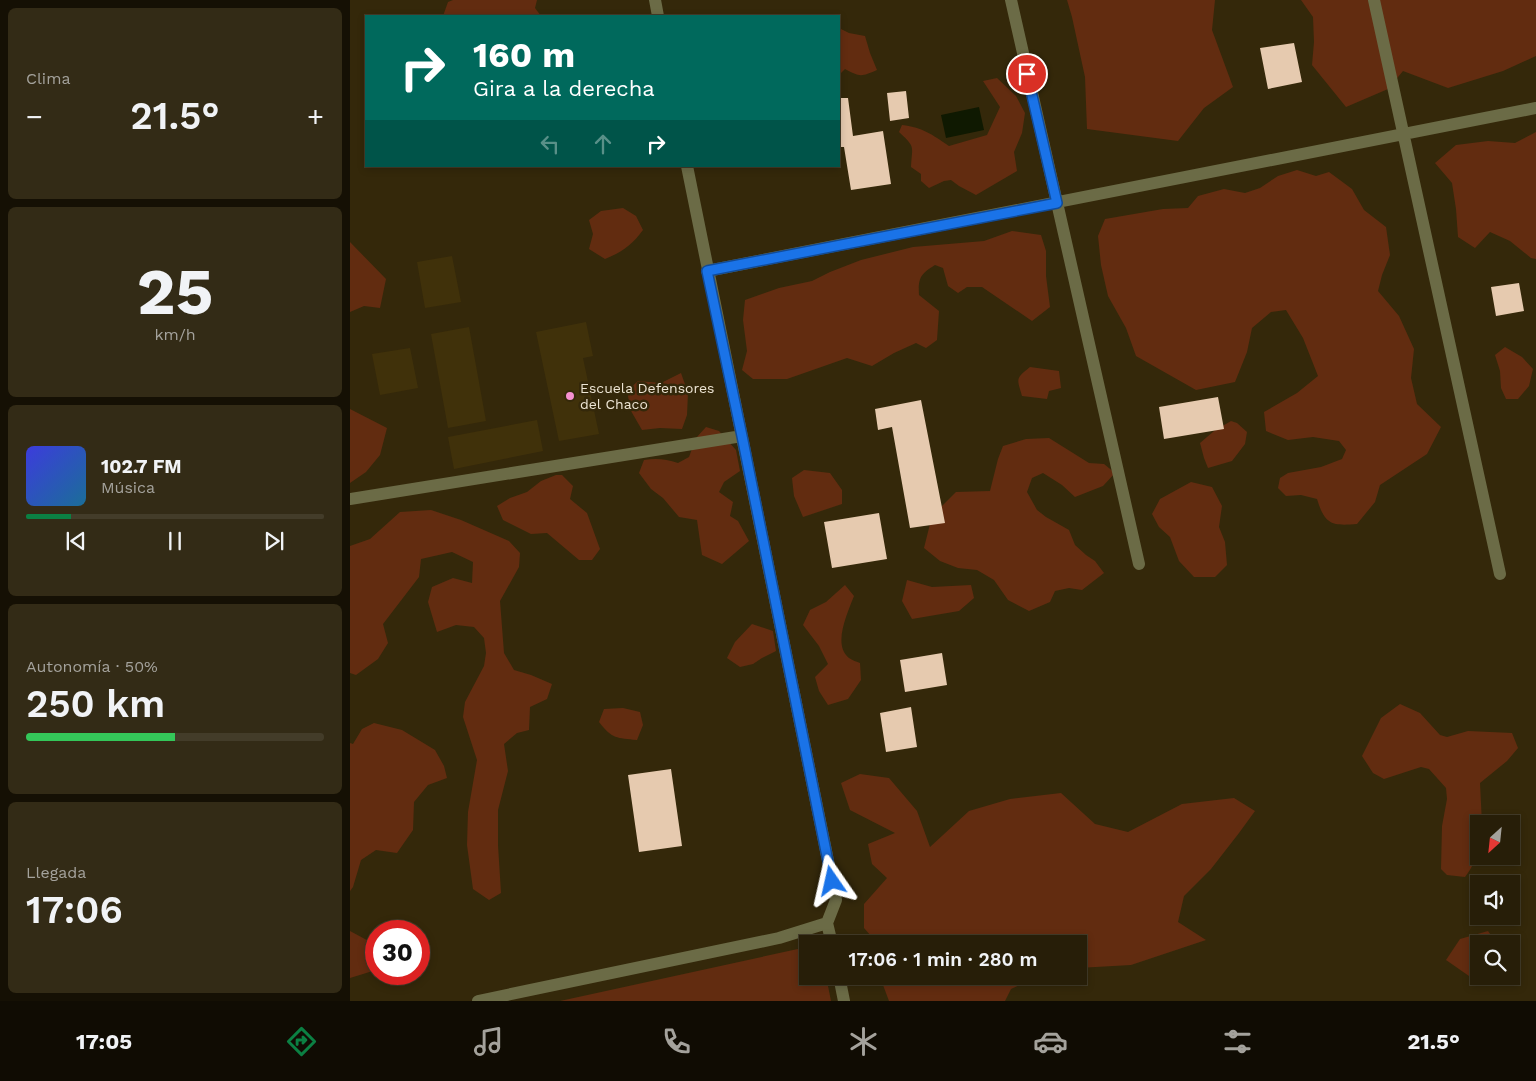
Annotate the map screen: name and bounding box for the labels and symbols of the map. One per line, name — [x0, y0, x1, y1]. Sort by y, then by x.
pin — [1006, 53, 1048, 95]
place label: Escuela Defensores del Chaco — [580, 380, 714, 412]
marker: Escuela Defensores del Chaco — [564, 390, 576, 402]
north arrow — [1470, 815, 1520, 865]
position arrow — [805, 854, 857, 906]
speed limit sign: 30 — [365, 920, 430, 985]

